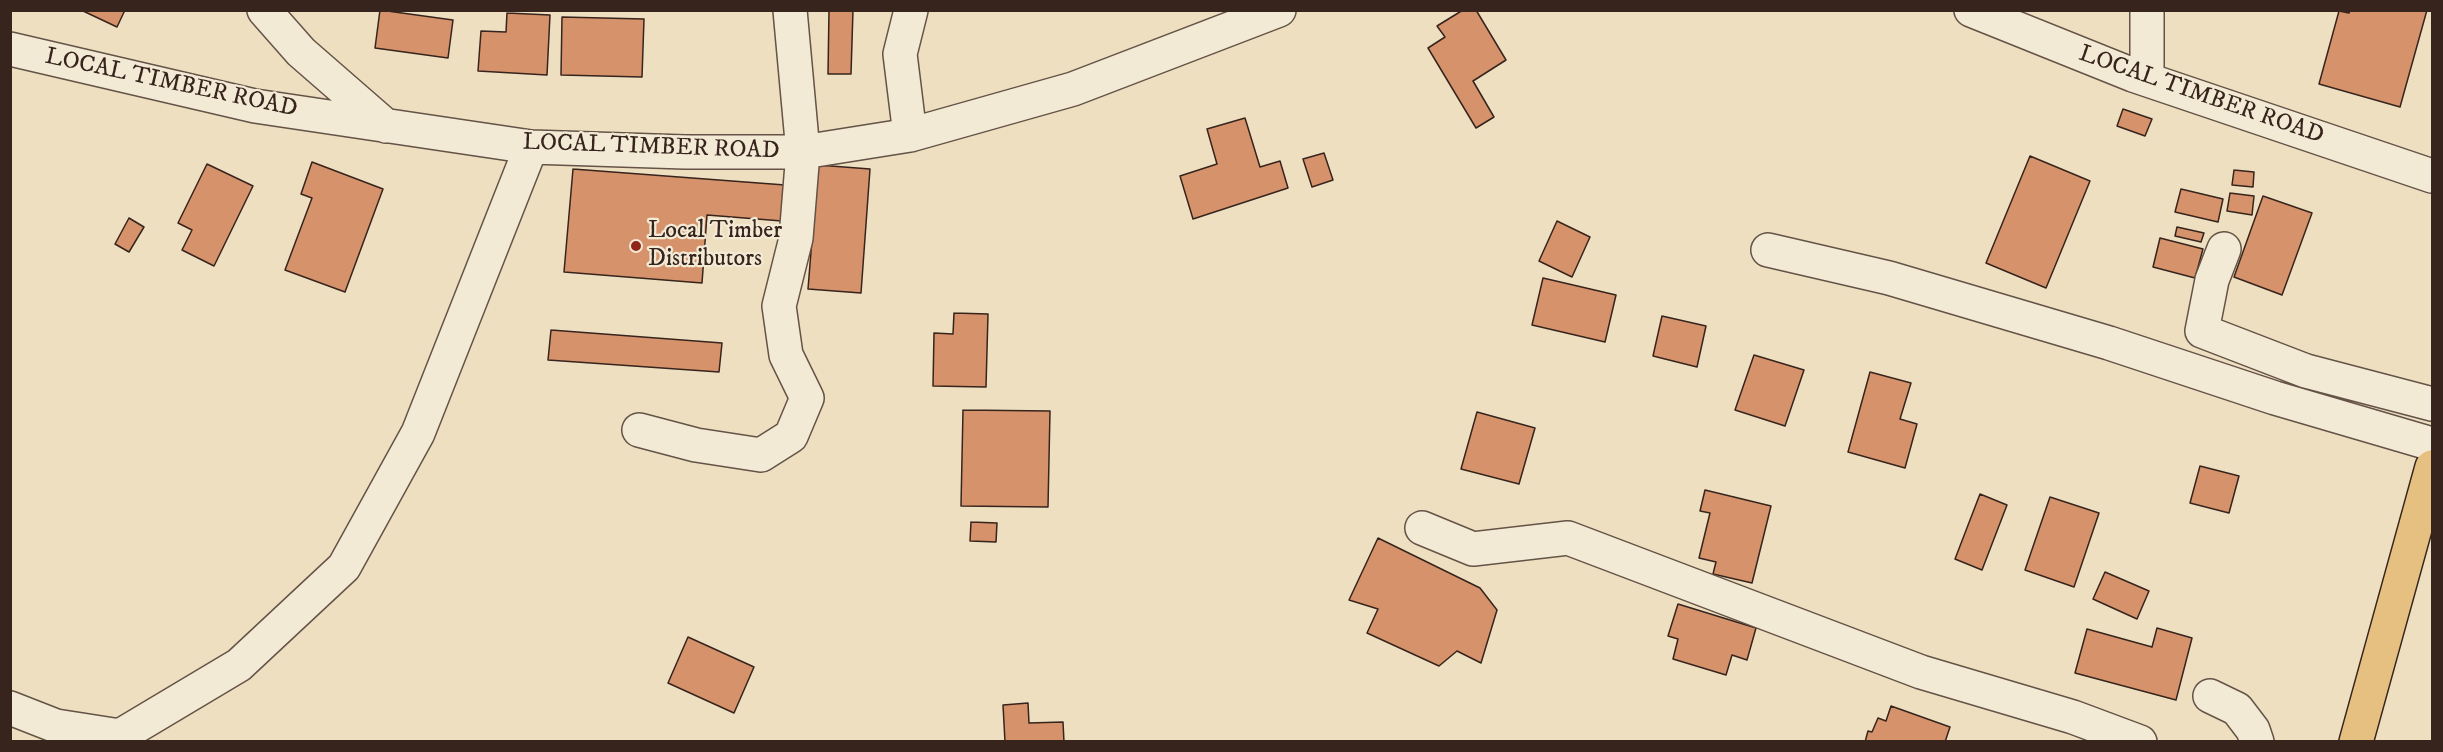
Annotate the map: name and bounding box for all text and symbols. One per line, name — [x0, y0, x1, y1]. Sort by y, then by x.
street label: LOCAL TIMBER ROAD — [2075, 41, 2327, 151]
street label: LOCAL TIMBER ROAD — [42, 43, 300, 125]
street label: LOCAL TIMBER ROAD — [522, 129, 780, 167]
place label: Local Timber Distributors — [648, 218, 782, 274]
marker: Local Timber Distributors — [629, 239, 643, 253]

